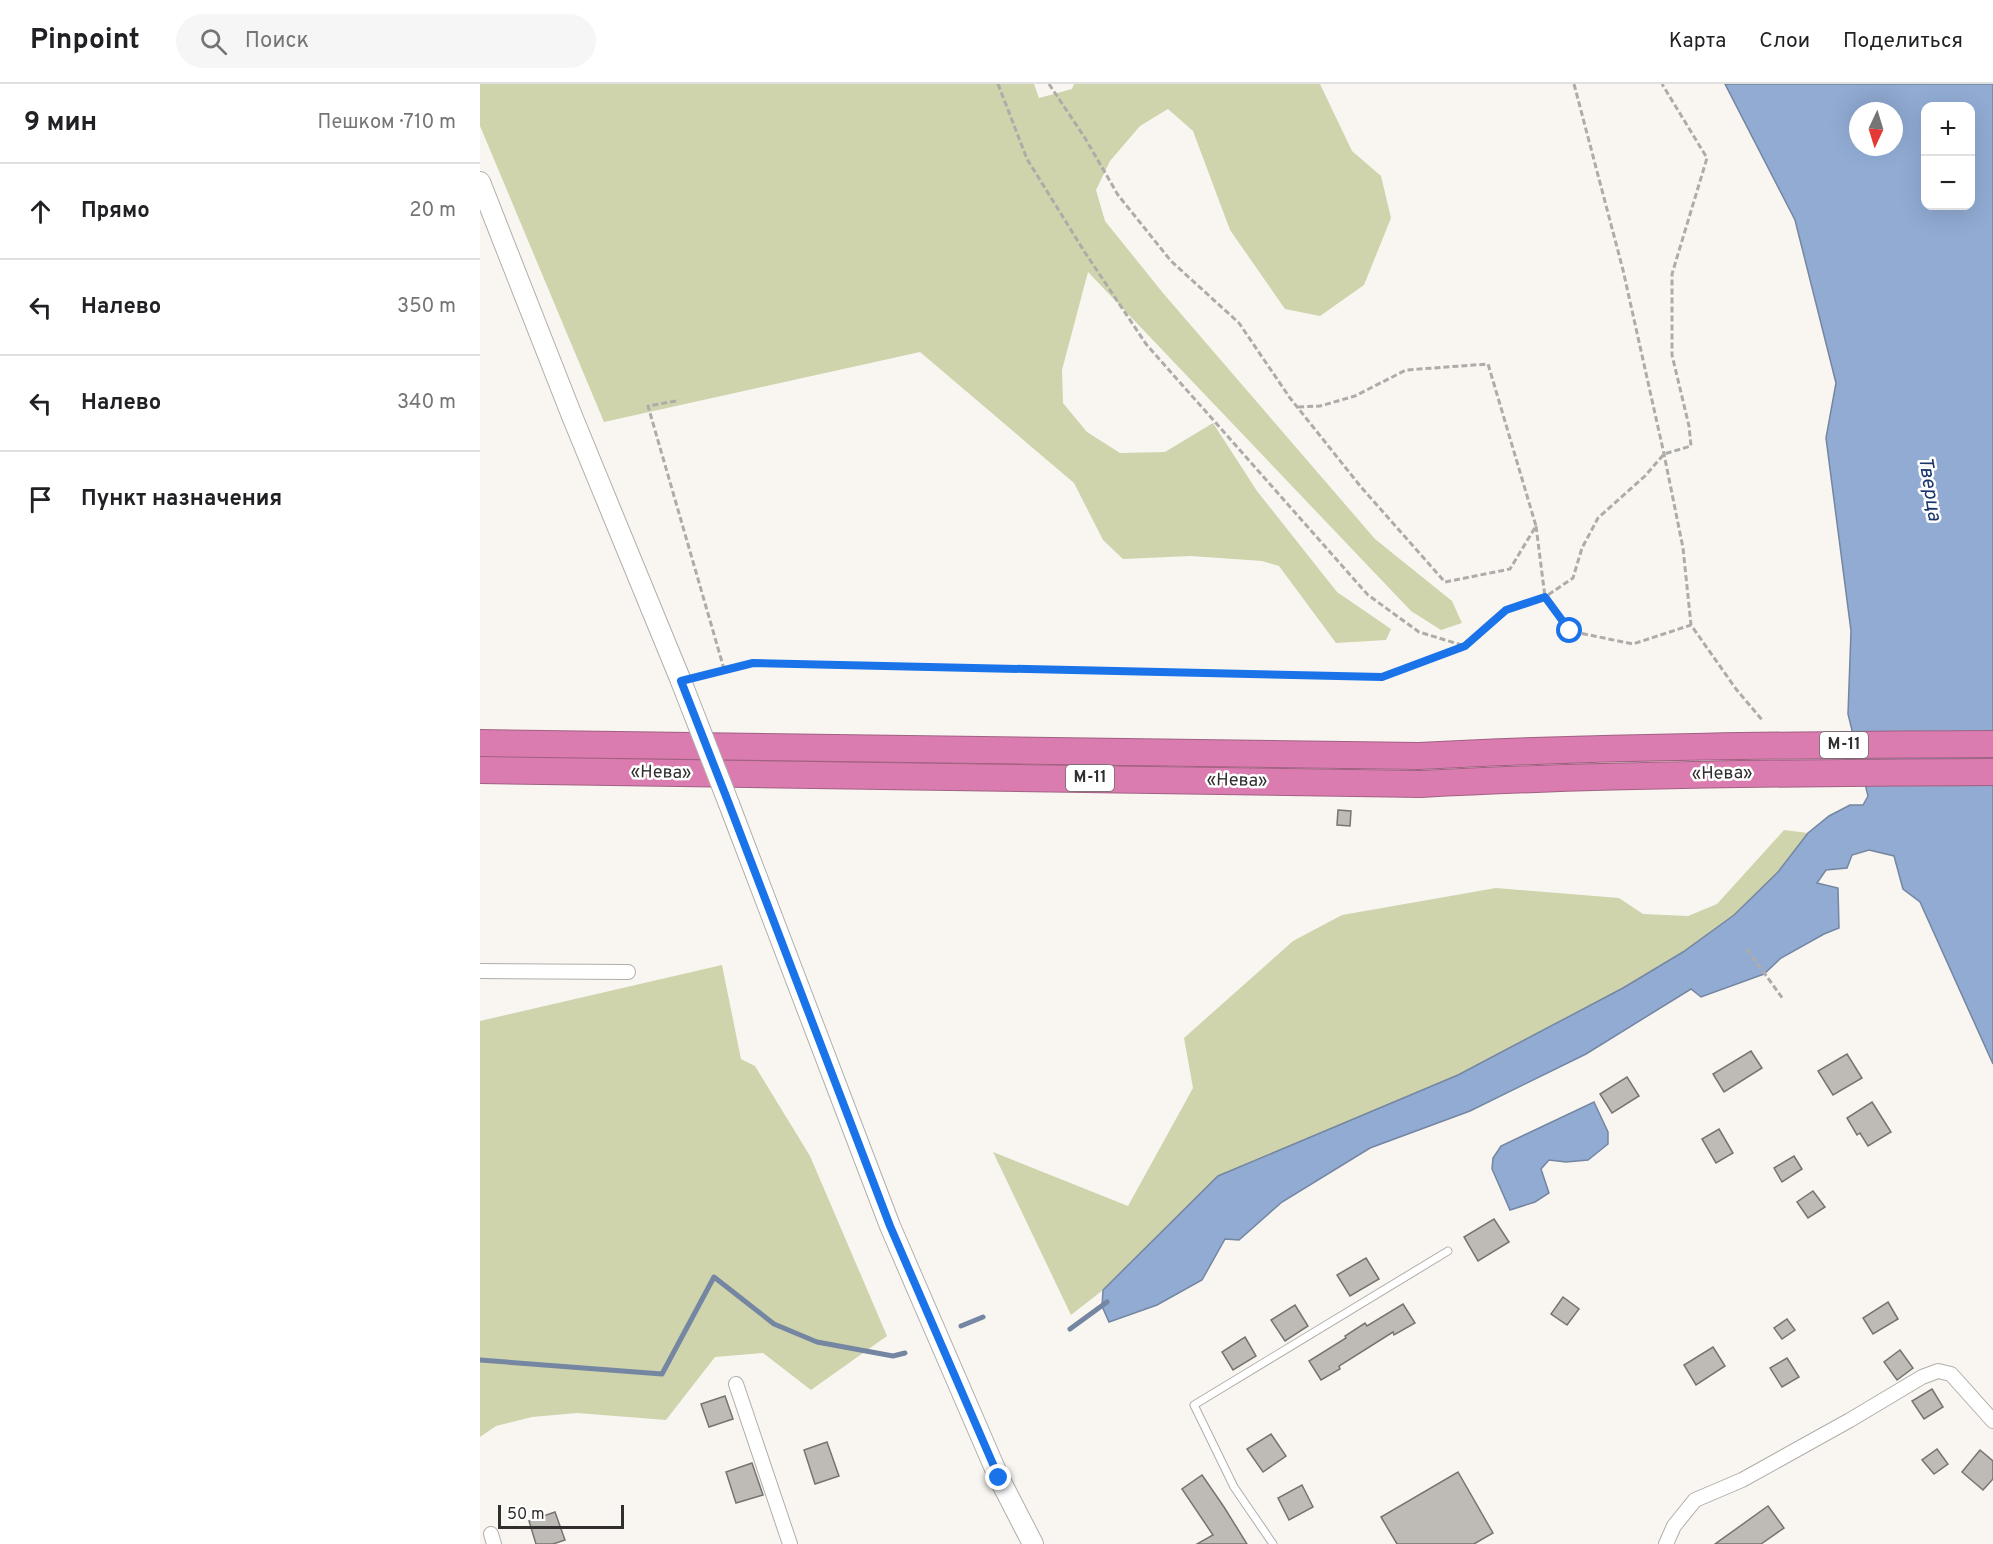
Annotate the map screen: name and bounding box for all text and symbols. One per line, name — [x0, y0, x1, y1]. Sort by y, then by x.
search box — [176, 14, 596, 68]
text: Pinpoint — [30, 23, 140, 59]
icon: search — [197, 25, 230, 58]
text: Поиск — [245, 28, 309, 55]
text: Карта — [1669, 28, 1726, 55]
text: Слои — [1759, 28, 1810, 55]
text: Поделиться — [1843, 28, 1963, 55]
north arrow — [1849, 102, 1903, 156]
map controls — [1921, 102, 1975, 210]
button: + — [1921, 102, 1975, 156]
text: 9 мин — [24, 107, 97, 140]
text: Пешком · 710 m — [318, 110, 456, 136]
button: − — [1921, 156, 1975, 210]
icon: ahead — [24, 195, 57, 228]
text: Прямо — [81, 198, 150, 225]
text: 20 m — [409, 198, 456, 224]
icon: left — [24, 291, 57, 324]
text: Налево — [81, 294, 161, 321]
text: 350 m — [397, 294, 456, 320]
icon: left — [24, 387, 57, 420]
text: Налево — [81, 390, 161, 417]
text: 340 m — [397, 390, 456, 416]
water label: Тверца — [1911, 455, 1947, 524]
icon: arrive — [24, 483, 57, 516]
text: Пункт назначения — [81, 486, 282, 513]
route start — [1556, 617, 1582, 643]
road number: М-11 — [1820, 732, 1868, 758]
street label: «Нева» — [630, 761, 692, 785]
street label: «Нева» — [1691, 762, 1753, 786]
road number: М-11 — [1066, 765, 1114, 791]
street label: «Нева» — [1206, 769, 1268, 793]
route end — [985, 1464, 1011, 1490]
scale bar — [498, 1502, 624, 1530]
text: 50 m — [507, 1505, 545, 1525]

